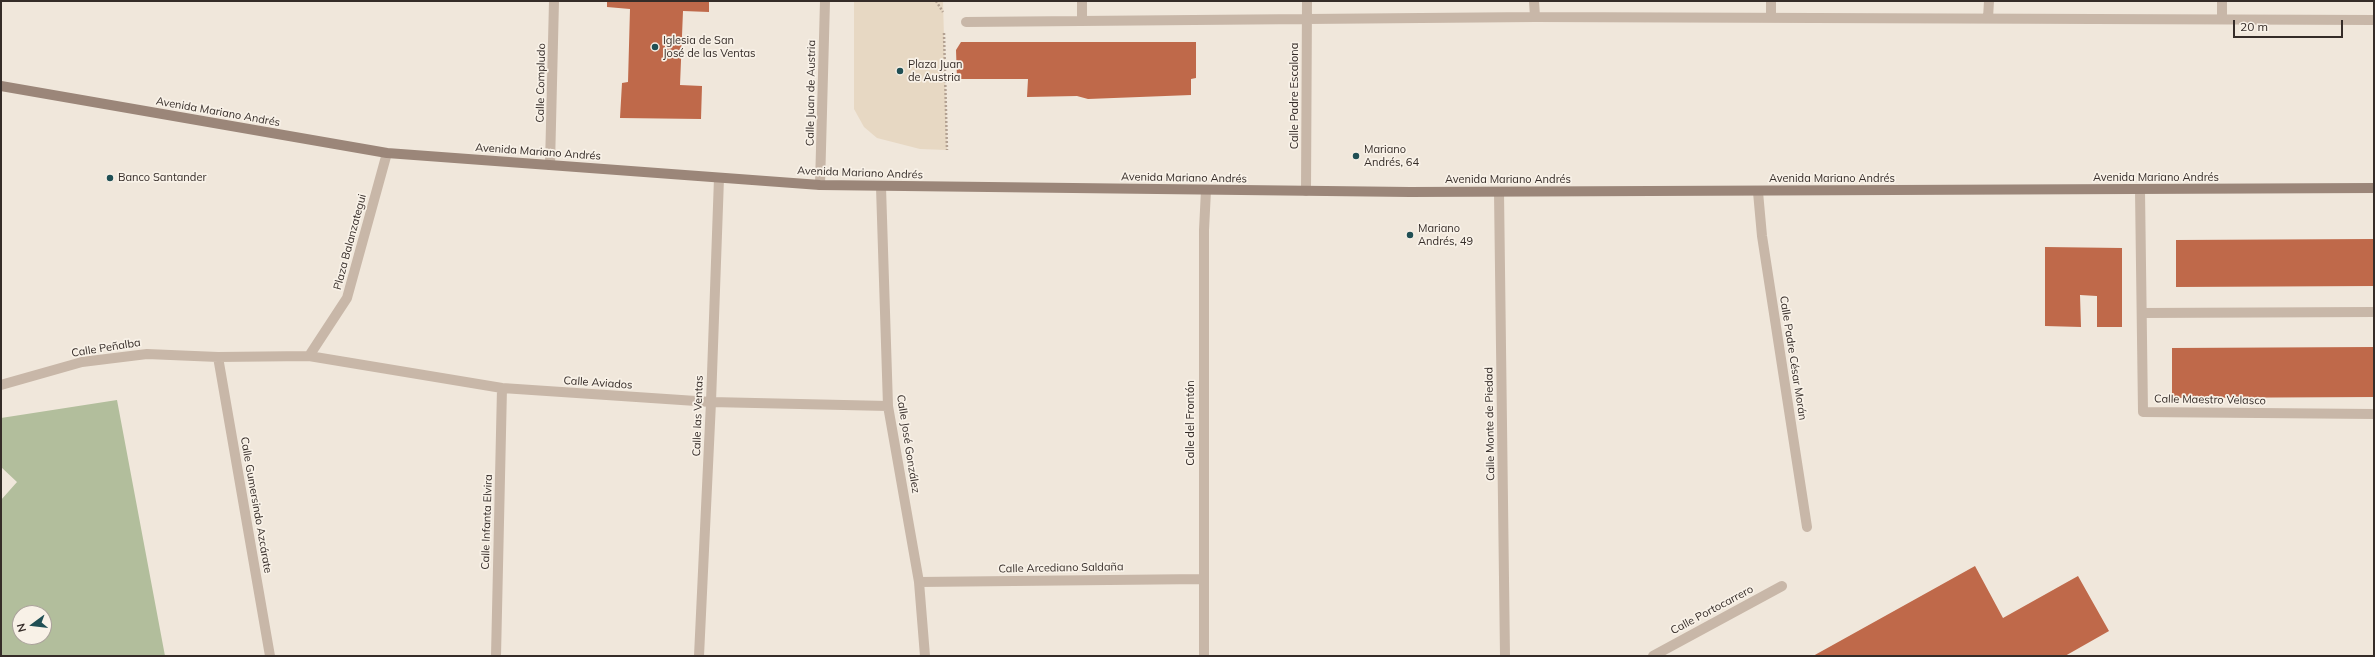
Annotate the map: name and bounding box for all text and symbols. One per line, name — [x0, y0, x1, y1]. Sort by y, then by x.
scale bar — [2235, 12, 2345, 38]
text: 20 m — [2240, 19, 2268, 34]
place label: Iglesia de San José de las Ventas — [663, 34, 756, 60]
street label: Calle Juan de Austria — [803, 40, 819, 146]
marker: Iglesia de San José de las Ventas — [650, 42, 660, 52]
street label: Calle Compludo — [534, 43, 548, 123]
street label: Calle Padre Escalona — [1288, 43, 1302, 149]
place label: Plaza Juan de Austria — [908, 58, 963, 84]
marker: Plaza Juan de Austria — [895, 66, 905, 76]
street label: Avenida Mariano Andrés — [155, 95, 281, 129]
street label: Avenida Mariano Andrés — [475, 141, 601, 163]
place label: Mariano Andrés, 64 — [1364, 143, 1419, 169]
marker: Mariano Andrés, 64 — [1351, 151, 1361, 161]
street label: Avenida Mariano Andrés — [797, 164, 923, 182]
street label: Avenida Mariano Andrés — [1121, 170, 1247, 186]
place label: Banco Santander — [118, 171, 206, 185]
street label: Avenida Mariano Andrés — [2093, 171, 2219, 185]
street label: Avenida Mariano Andrés — [1769, 172, 1895, 186]
marker: Banco Santander — [105, 173, 115, 183]
street label: Avenida Mariano Andrés — [1445, 173, 1571, 187]
street label: Plaza Balanzategui — [331, 193, 369, 291]
place label: Mariano Andrés, 49 — [1418, 222, 1473, 248]
marker: Mariano Andrés, 49 — [1405, 230, 1415, 240]
street label: Calle Padre César Morán — [1777, 295, 1809, 421]
street label: Calle Peñalba — [70, 336, 142, 360]
street label: Calle Monte de Piedad — [1482, 367, 1498, 481]
street label: Calle Aviados — [563, 374, 633, 392]
street label: Calle las Ventas — [690, 375, 706, 457]
street label: Calle del Frontón — [1184, 380, 1198, 466]
street label: Calle Maestro Velasco — [2154, 392, 2266, 408]
street label: Calle José González — [894, 394, 922, 494]
street label: Calle Gumersindo Azcárate — [237, 436, 275, 574]
street label: Calle Infanta Elvira — [479, 474, 495, 570]
street label: Calle Arcediano Saldaña — [998, 560, 1124, 576]
street label: Calle Portocarrero — [1668, 583, 1756, 637]
north arrow — [12, 605, 52, 645]
text: N — [14, 622, 29, 634]

